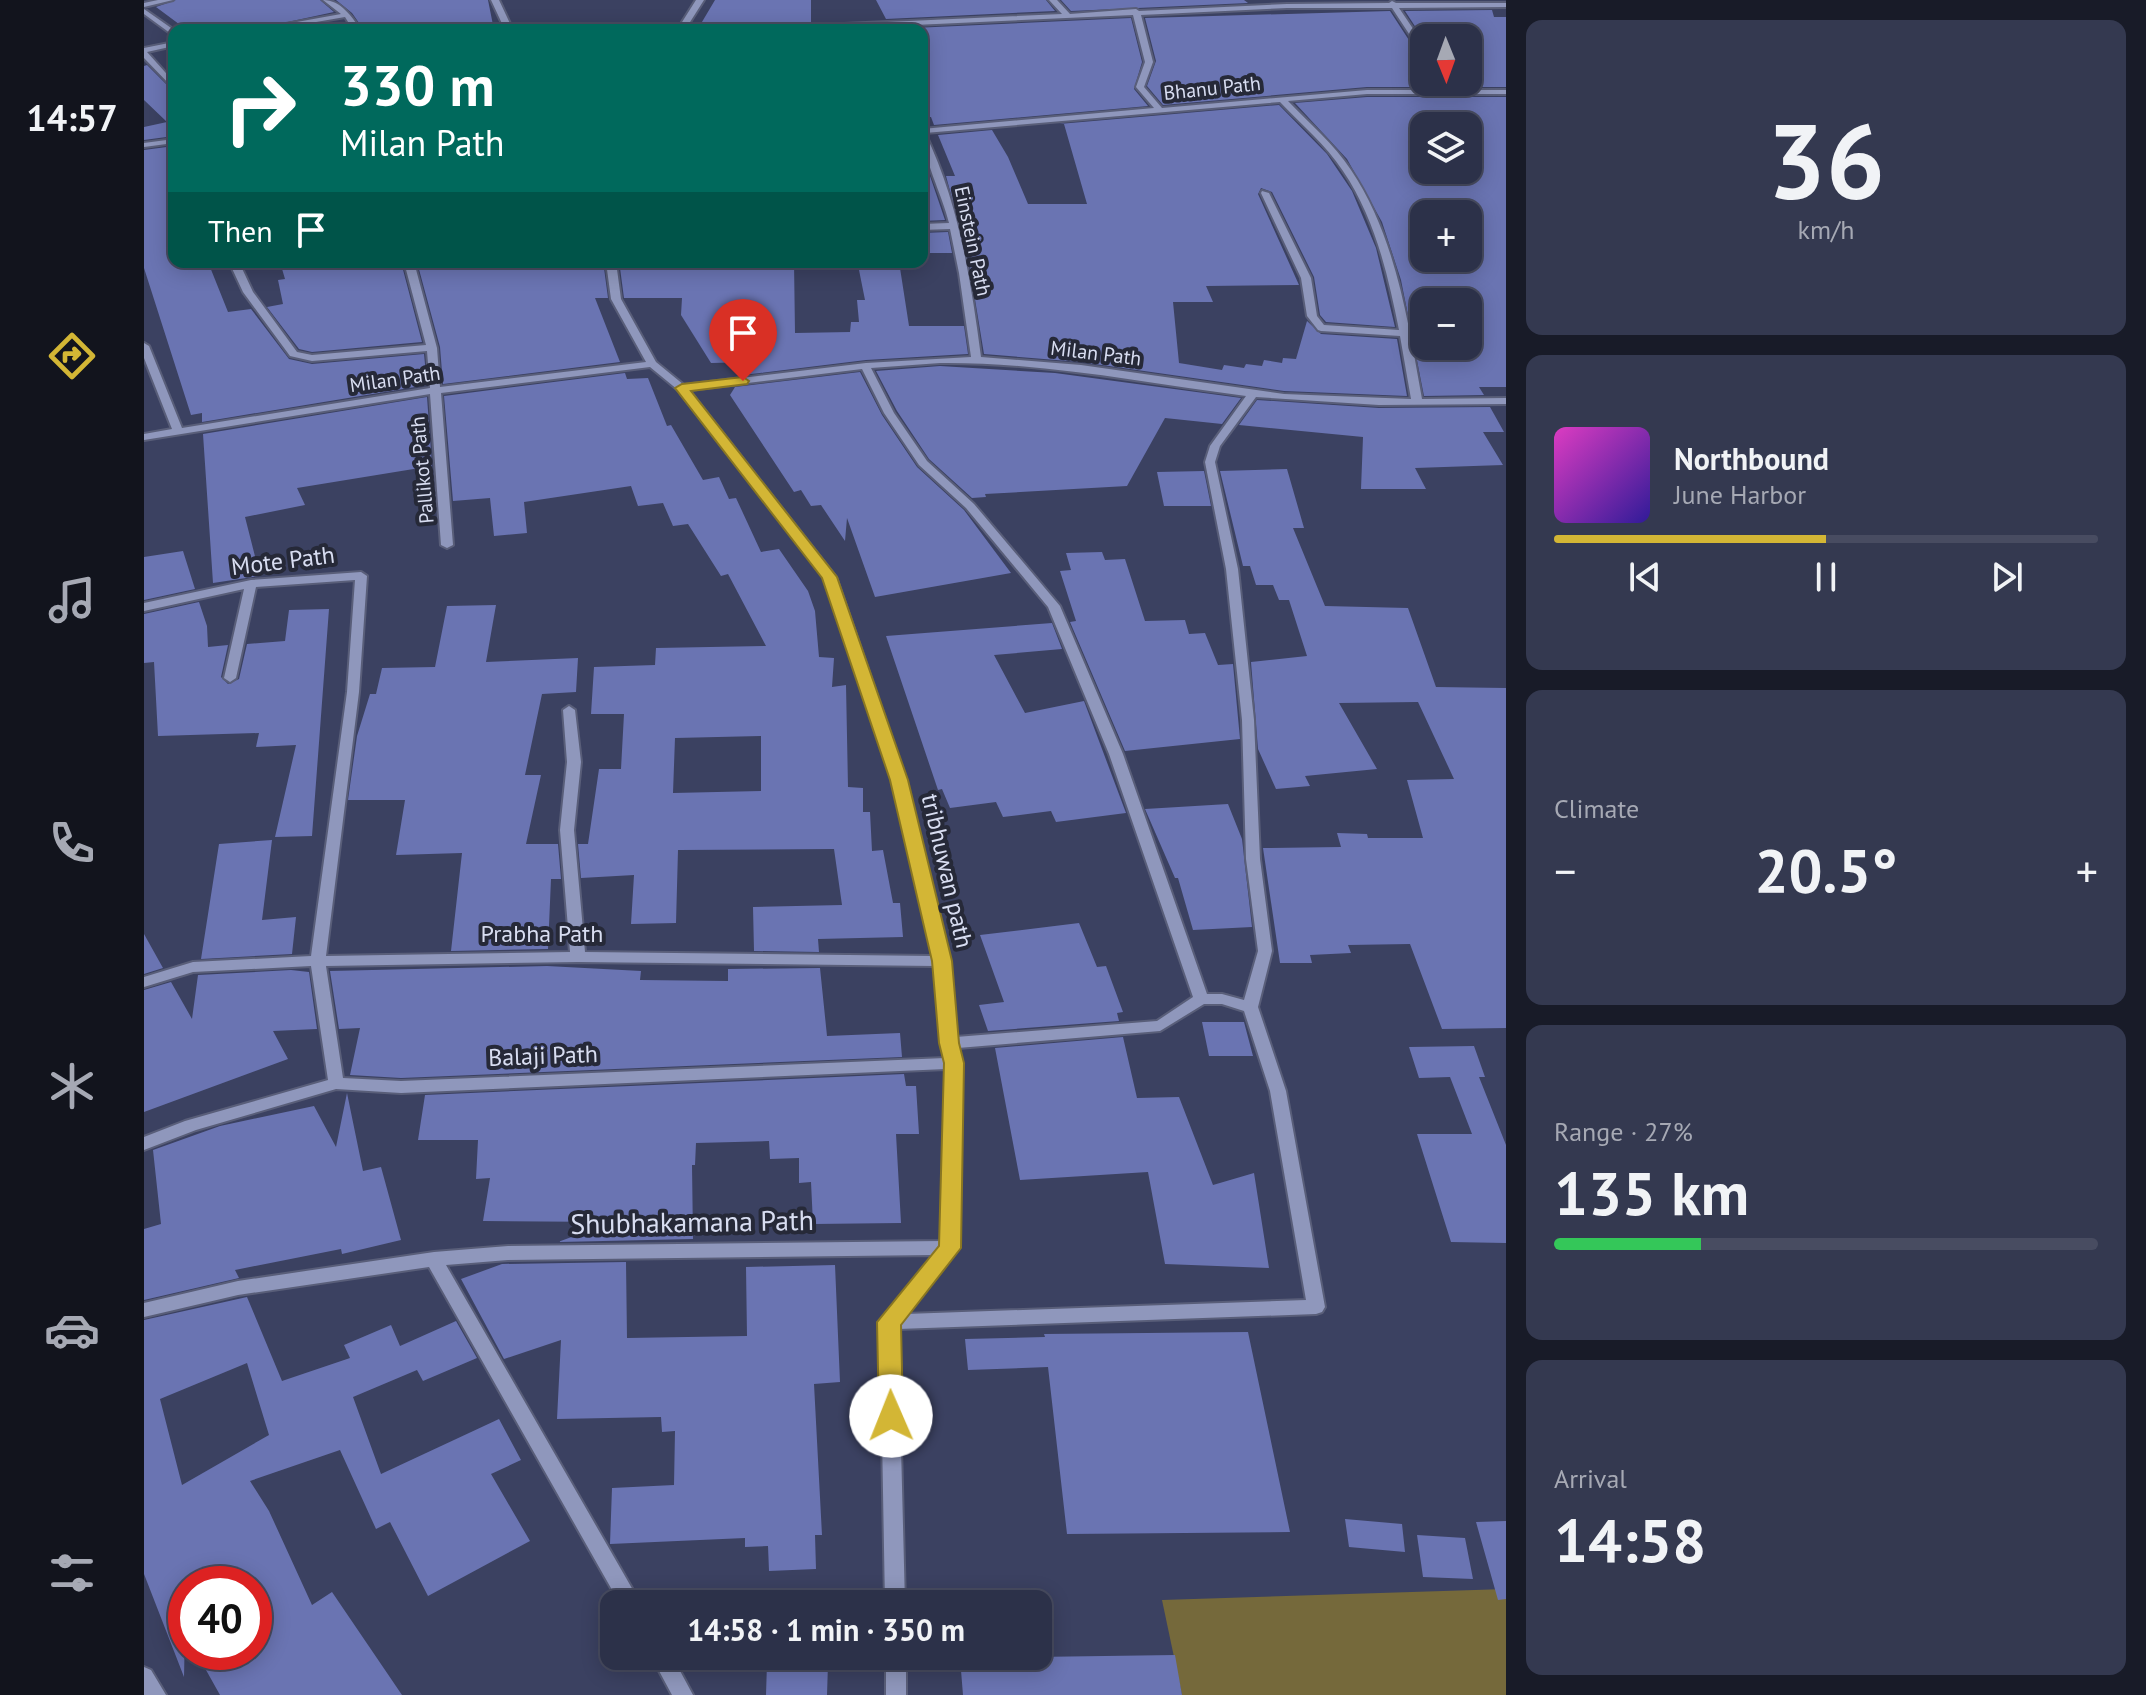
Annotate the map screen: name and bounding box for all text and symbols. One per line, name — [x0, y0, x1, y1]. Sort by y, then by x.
north arrow — [1410, 24, 1482, 96]
map controls — [1410, 24, 1482, 360]
text: 330 m — [340, 49, 495, 121]
icon: right — [208, 56, 312, 160]
street label: Bhanu Path — [1162, 70, 1262, 106]
text: 36 — [1767, 93, 1885, 228]
text: 14:57 — [26, 94, 118, 141]
button: layers — [1410, 112, 1482, 184]
text: Milan Path — [340, 119, 504, 166]
street label: Einstein Path — [949, 184, 997, 298]
button: + — [1410, 200, 1482, 272]
icon: arrive — [289, 208, 333, 252]
text: Then — [208, 211, 273, 250]
text: km/h — [1798, 213, 1855, 246]
button: − — [1410, 288, 1482, 360]
pin — [709, 299, 777, 381]
icon: arrive — [721, 311, 765, 355]
icon: directions — [44, 328, 100, 384]
street label: Milan Path — [1049, 335, 1143, 371]
street label: Milan Path — [348, 360, 442, 398]
street label: Pallikot Path — [404, 415, 440, 525]
text: Northbound — [1674, 439, 1829, 478]
text: June Harbor — [1674, 478, 1806, 511]
street label: Mote Path — [229, 539, 336, 582]
icon: previous — [1623, 555, 1667, 599]
icon: pause — [1804, 555, 1848, 599]
icon: next — [1985, 555, 2029, 599]
icon: music — [44, 572, 100, 628]
street label: tribhuwan path — [915, 791, 980, 951]
text: Climate — [1554, 792, 1639, 825]
icon: phone — [44, 815, 100, 871]
text: 20.5° — [1754, 831, 1898, 909]
text: − — [1554, 842, 1576, 899]
text: + — [2076, 842, 2098, 899]
street label: Prabha Path — [481, 918, 603, 949]
street label: Balaji Path — [488, 1038, 598, 1073]
icon: climate — [44, 1058, 100, 1114]
text: Range · 27% — [1554, 1115, 1693, 1148]
text: 135 km — [1554, 1154, 1749, 1232]
street label: Shubhakamana Path — [570, 1201, 814, 1242]
icon: car — [44, 1302, 100, 1358]
position arrow — [849, 1374, 933, 1458]
text: Arrival — [1554, 1462, 1627, 1495]
text: 14:58 — [1554, 1501, 1706, 1579]
icon: filters — [44, 1545, 100, 1601]
speed limit sign: 40 — [168, 1566, 272, 1670]
text: 14:58 · 1 min · 350 m — [687, 1610, 965, 1649]

